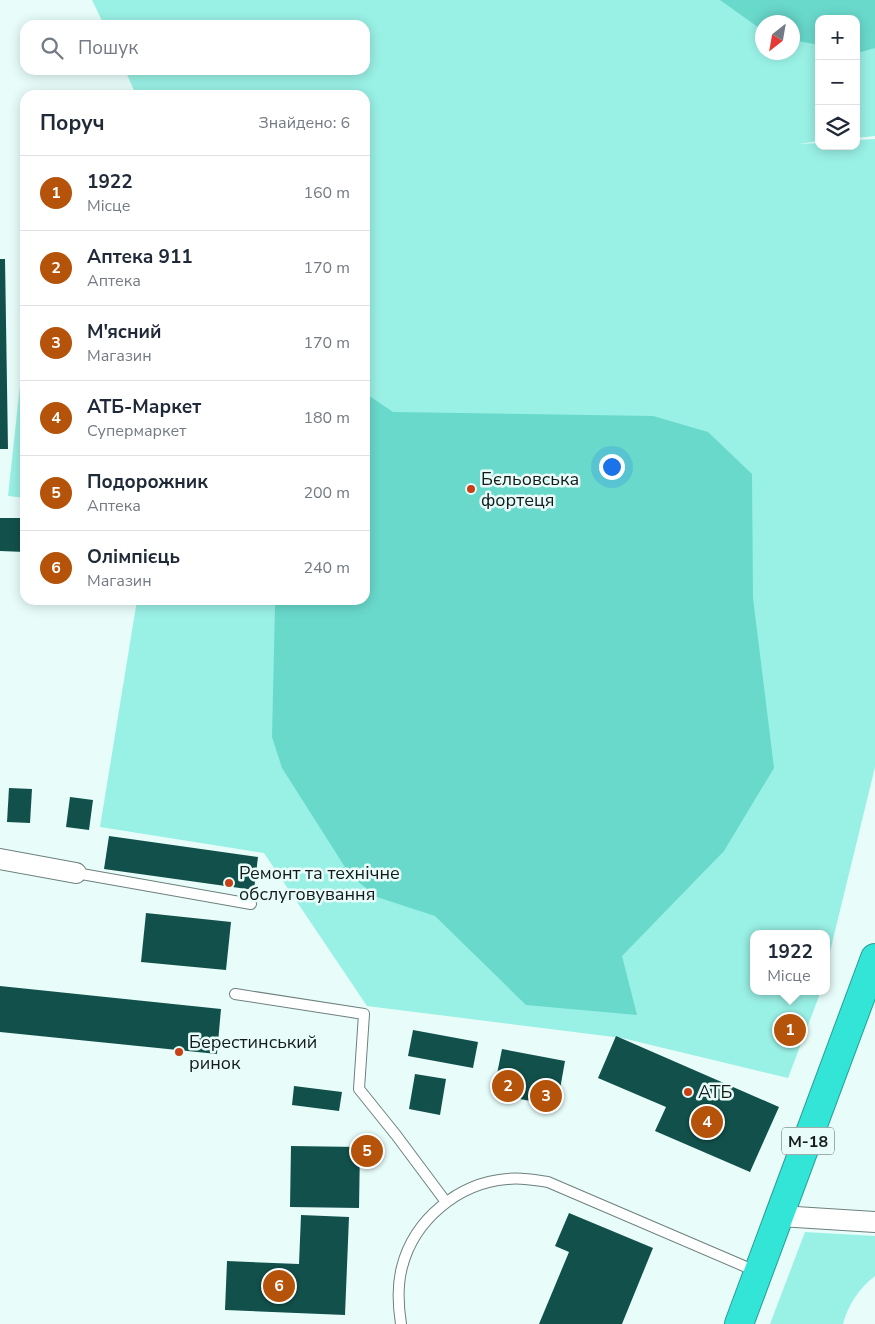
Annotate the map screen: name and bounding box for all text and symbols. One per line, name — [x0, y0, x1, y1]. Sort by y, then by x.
north arrow — [755, 15, 800, 60]
map controls — [815, 15, 860, 150]
button: + — [815, 15, 860, 60]
search box — [20, 20, 370, 75]
icon: search — [38, 34, 66, 62]
text: Пошук — [78, 35, 138, 61]
button: − — [815, 60, 860, 105]
button: layers — [815, 105, 860, 150]
text: Поруч — [40, 109, 105, 137]
text: Знайдено: 6 — [258, 112, 350, 134]
text: 1922 — [87, 169, 133, 195]
text: 1 — [51, 182, 61, 204]
text: 160 m — [303, 182, 350, 204]
text: Місце — [87, 195, 130, 217]
text: Аптека 911 — [87, 244, 193, 270]
text: 2 — [51, 257, 61, 279]
text: 170 m — [303, 257, 350, 279]
text: Аптека — [87, 270, 141, 292]
text: М'ясний — [87, 319, 162, 345]
text: 3 — [51, 332, 61, 354]
text: 170 m — [303, 332, 350, 354]
text: Магазин — [87, 345, 152, 367]
text: АТБ-Маркет — [87, 394, 201, 420]
text: 4 — [51, 407, 61, 429]
text: 180 m — [303, 407, 350, 429]
text: Супермаркет — [87, 420, 186, 442]
your location — [599, 454, 625, 480]
place label: Бєльовська фортеця — [481, 467, 579, 512]
text: Подорожник — [87, 469, 208, 495]
text: 5 — [51, 482, 61, 504]
text: 200 m — [303, 482, 350, 504]
marker: Бєльовська фортеця — [465, 483, 477, 495]
text: Аптека — [87, 495, 141, 517]
text: Олімпієць — [87, 544, 180, 570]
text: 6 — [51, 557, 61, 579]
text: 240 m — [303, 557, 350, 579]
text: Магазин — [87, 570, 152, 592]
place label: Ремонт та технічне обслуговування — [239, 861, 400, 906]
marker: Ремонт та технічне обслуговування — [223, 877, 235, 889]
popup — [750, 930, 830, 995]
text: 1922 — [767, 939, 813, 965]
text: Місце — [767, 965, 811, 987]
pin: 1 — [774, 1011, 806, 1049]
place label: Берестинський ринок — [189, 1030, 317, 1075]
marker: Берестинський ринок — [173, 1046, 185, 1058]
pin: 2 — [492, 1067, 524, 1105]
pin: 3 — [530, 1077, 562, 1115]
place label: АТБ — [698, 1080, 732, 1104]
marker: АТБ — [682, 1086, 694, 1098]
pin: 4 — [691, 1103, 723, 1141]
road number: М-18 — [782, 1128, 834, 1154]
pin: 5 — [351, 1132, 383, 1170]
pin: 6 — [263, 1267, 295, 1305]

